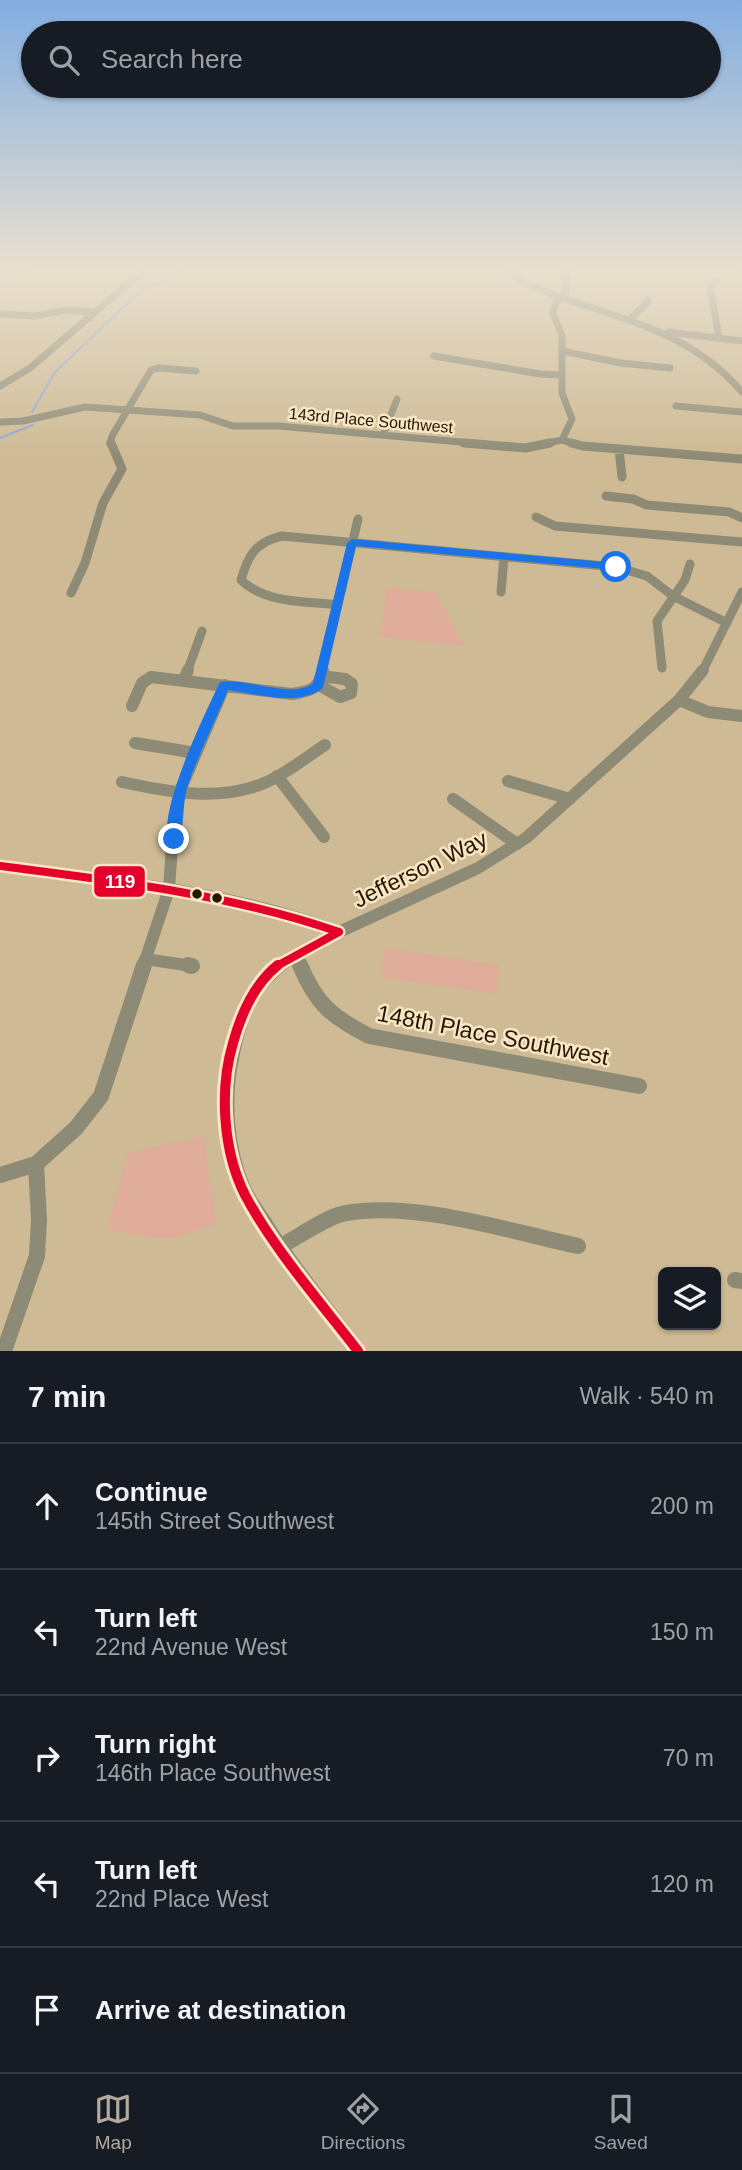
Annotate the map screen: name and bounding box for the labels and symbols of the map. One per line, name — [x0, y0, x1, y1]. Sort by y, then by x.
street label: 143rd Place Southwest — [288, 405, 454, 436]
route start — [600, 551, 631, 582]
route end — [158, 823, 189, 854]
street label: Jefferson Way — [349, 825, 492, 913]
line badge: 119 — [93, 865, 146, 898]
text: 119 — [105, 871, 135, 892]
unlabelled marker — [190, 887, 204, 901]
unlabelled marker — [210, 891, 224, 905]
street label: 148th Place Southwest — [375, 1000, 612, 1070]

